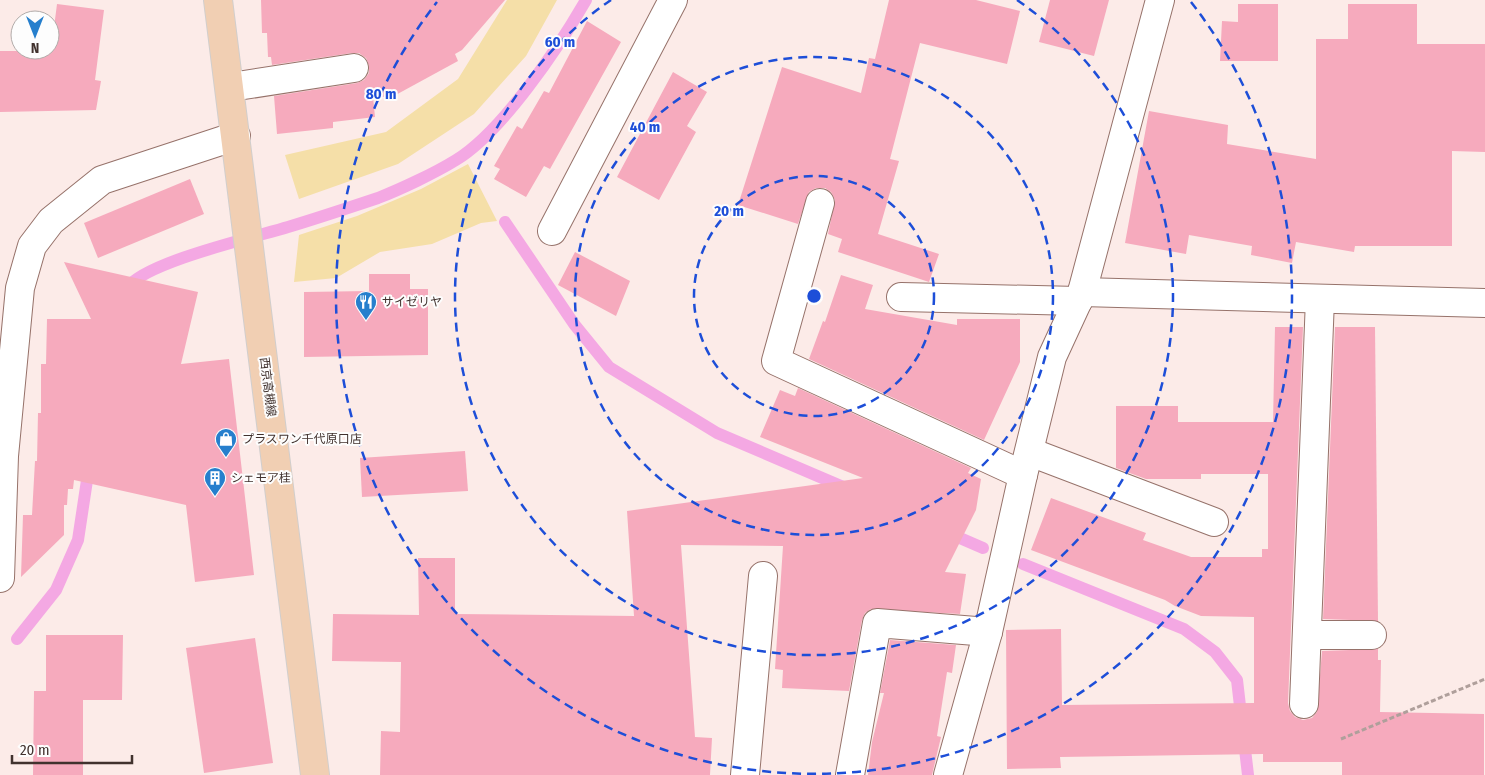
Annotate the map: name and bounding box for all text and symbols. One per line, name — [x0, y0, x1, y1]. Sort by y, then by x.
north arrow — [10, 10, 60, 60]
text: 60 m — [545, 33, 575, 51]
text: N — [31, 39, 39, 56]
text: 80 m — [366, 85, 396, 103]
text: 40 m — [630, 118, 660, 136]
text: 20 m — [713, 202, 744, 220]
centre of rings — [805, 287, 823, 305]
restaurant icon: サイゼリヤ — [354, 290, 378, 321]
place label: サイゼリヤ — [382, 295, 442, 309]
street label: 西京高槻線 — [257, 356, 279, 418]
shop icon: プラスワン千代原口店 — [214, 427, 238, 458]
place label: プラスワン千代原口店 — [242, 432, 362, 446]
building icon: シェモア桂 — [203, 466, 227, 497]
place label: シェモア桂 — [231, 471, 291, 485]
scale bar — [12, 732, 132, 764]
text: 20 m — [20, 741, 50, 759]

